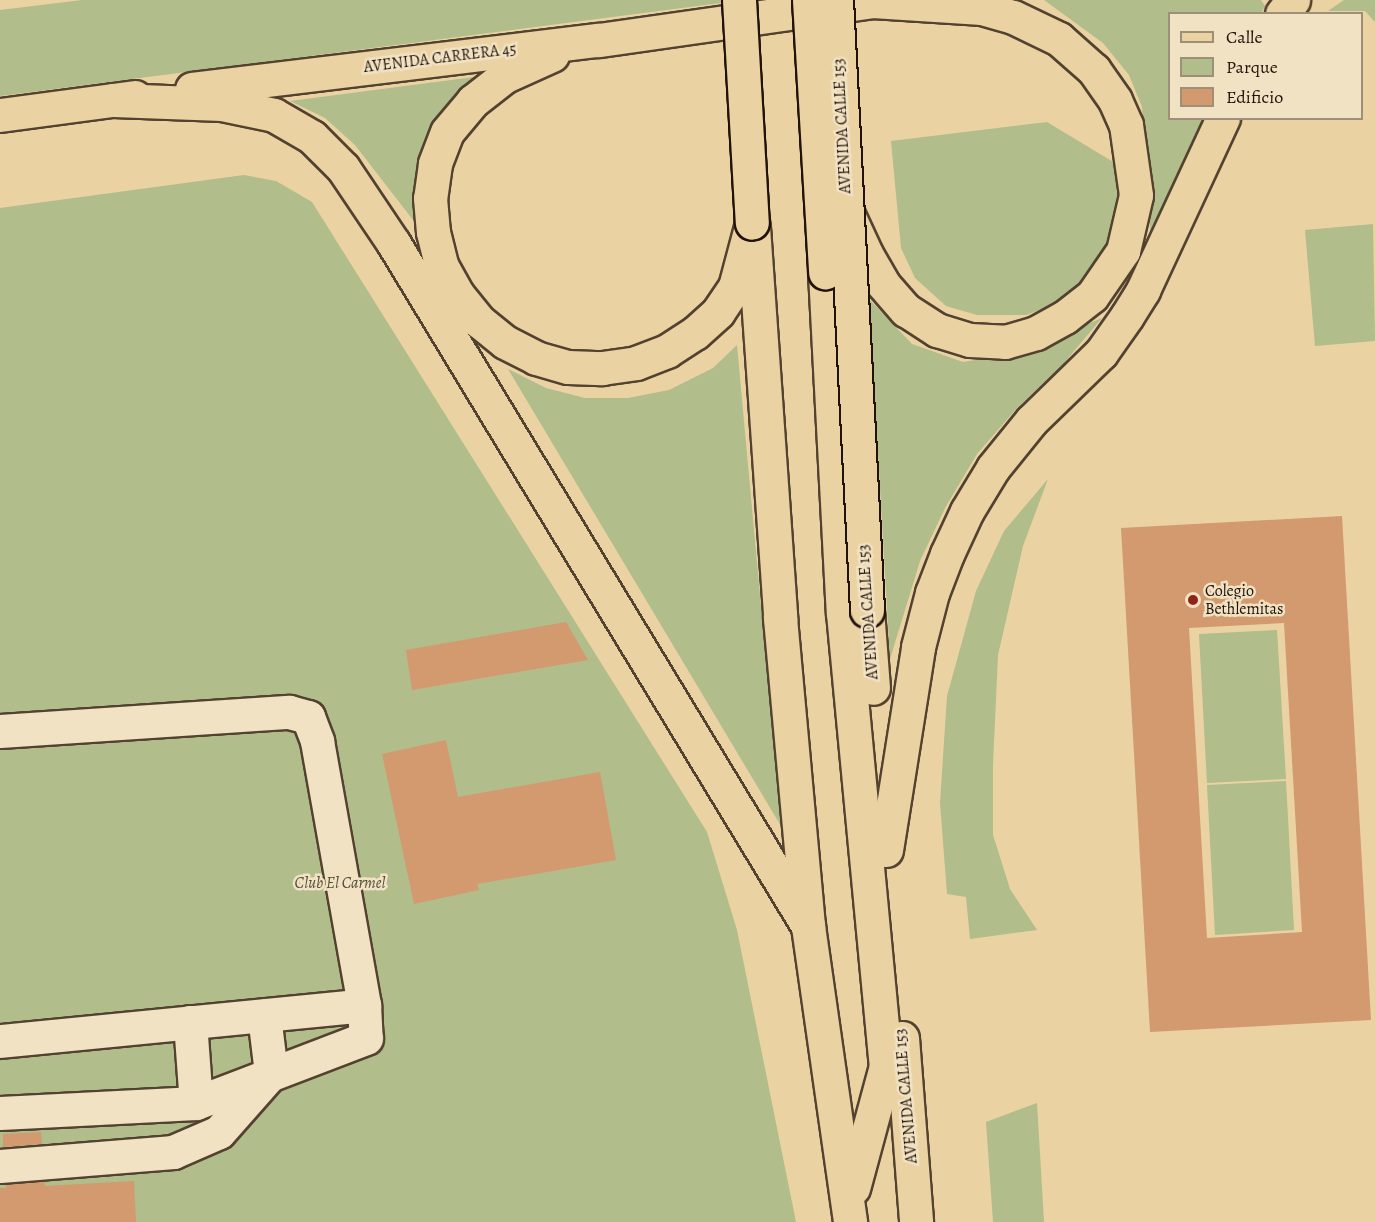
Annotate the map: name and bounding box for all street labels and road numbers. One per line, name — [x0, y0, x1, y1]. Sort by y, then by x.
street label: AVENIDA CARRERA 45 — [363, 39, 517, 77]
street label: AVENIDA CALLE 153 — [829, 58, 855, 194]
street label: AVENIDA CALLE 153 — [854, 544, 882, 680]
street label: AVENIDA CALLE 153 — [891, 1028, 921, 1164]

